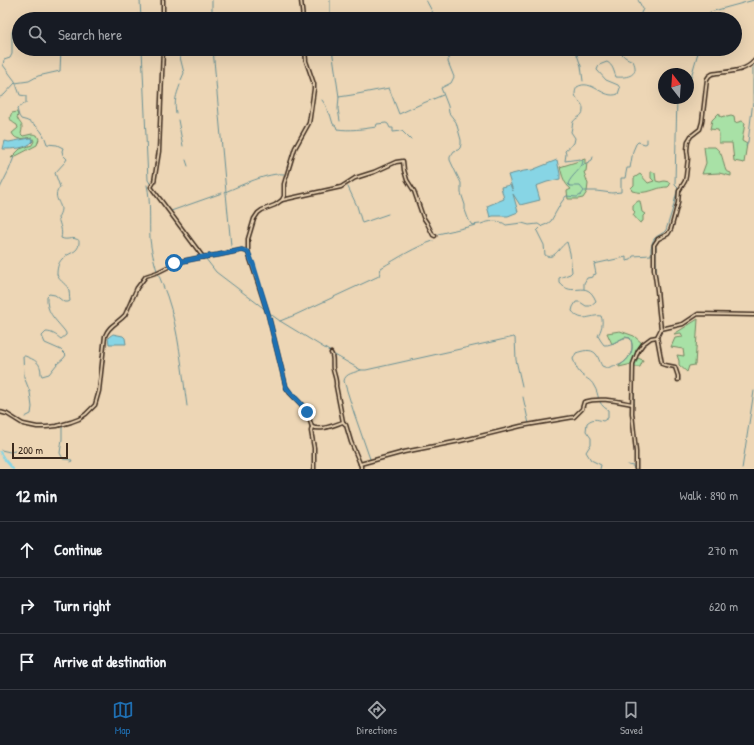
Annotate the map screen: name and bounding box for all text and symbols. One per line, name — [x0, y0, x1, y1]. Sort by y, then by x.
search box — [12, 12, 742, 56]
icon: search — [26, 23, 48, 45]
text: Search here — [58, 24, 122, 45]
north arrow — [658, 68, 694, 104]
route start — [165, 254, 183, 272]
route end — [298, 403, 316, 421]
scale bar — [12, 441, 68, 460]
text: 200 m — [18, 443, 43, 457]
text: 12 min — [16, 484, 57, 507]
text: Walk · 890 m — [679, 486, 738, 504]
icon: ahead — [16, 539, 38, 561]
text: Continue — [54, 539, 102, 560]
text: 270 m — [708, 541, 738, 559]
icon: right — [16, 595, 38, 617]
text: Turn right — [54, 595, 110, 616]
text: 620 m — [709, 597, 738, 615]
icon: arrive — [16, 651, 38, 673]
text: Arrive at destination — [54, 651, 166, 672]
tab: Map — [112, 699, 134, 737]
tab: Directions — [357, 699, 397, 737]
tab: Saved — [620, 699, 642, 737]

